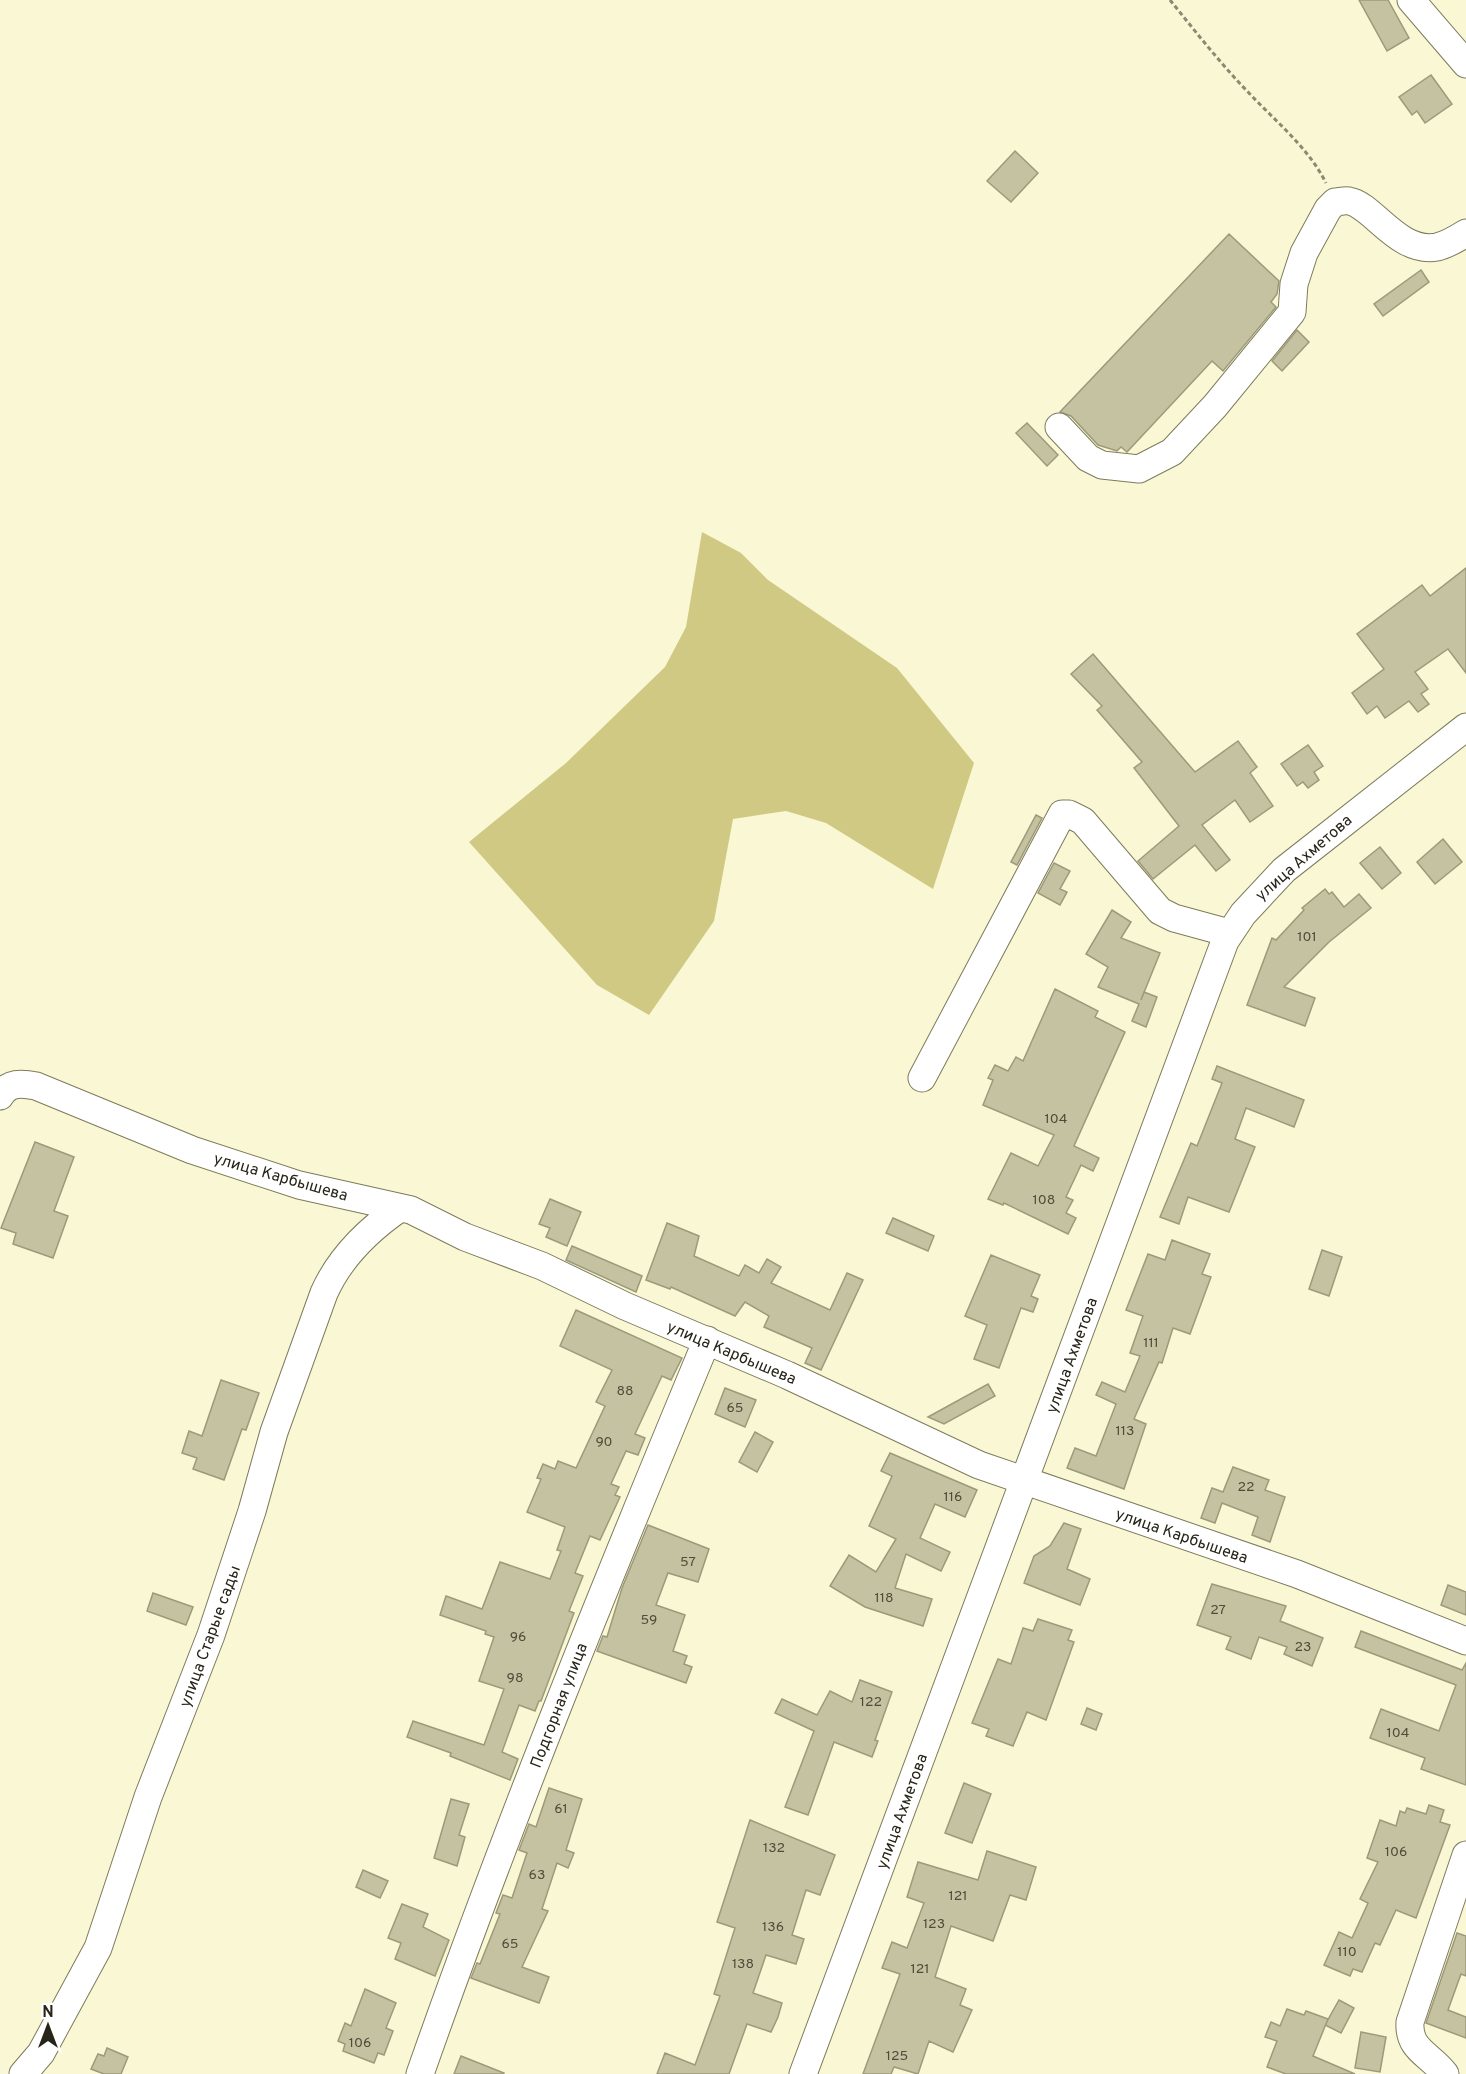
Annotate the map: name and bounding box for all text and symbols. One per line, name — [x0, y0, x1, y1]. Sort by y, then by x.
street label: улица Ахметова — [1252, 811, 1357, 906]
house number: 101 — [1297, 929, 1317, 946]
house number: 104 — [1045, 1111, 1067, 1128]
street label: улица Карбышева — [211, 1149, 350, 1207]
house number: 108 — [1033, 1192, 1055, 1209]
street label: улица Ахметова — [1043, 1295, 1103, 1416]
street label: улица Карбышева — [663, 1318, 799, 1390]
house number: 111 — [1143, 1335, 1159, 1352]
house number: 88 — [616, 1383, 634, 1400]
house number: 65 — [726, 1400, 744, 1417]
house number: 113 — [1116, 1423, 1134, 1440]
house number: 90 — [595, 1434, 613, 1451]
house number: 22 — [1237, 1479, 1255, 1496]
house number: 116 — [944, 1489, 962, 1506]
street label: улица Карбышева — [1113, 1505, 1250, 1569]
house number: 57 — [680, 1554, 696, 1571]
street label: улица Старые сады — [176, 1563, 246, 1710]
house number: 118 — [875, 1590, 894, 1607]
house number: 27 — [1210, 1602, 1226, 1619]
house number: 59 — [641, 1612, 657, 1629]
house number: 96 — [510, 1629, 526, 1646]
house number: 23 — [1295, 1639, 1312, 1656]
street label: Подгорная улица — [527, 1640, 593, 1771]
house number: 98 — [507, 1670, 523, 1687]
house number: 122 — [860, 1694, 882, 1711]
house number: 104 — [1387, 1725, 1409, 1742]
street label: улица Ахметова — [873, 1751, 933, 1872]
house number: 61 — [554, 1801, 568, 1818]
house number: 132 — [763, 1840, 785, 1857]
house number: 106 — [1385, 1844, 1407, 1861]
house number: 63 — [529, 1867, 545, 1884]
house number: 121 — [948, 1888, 968, 1905]
house number: 123 — [923, 1916, 945, 1933]
house number: 136 — [762, 1919, 784, 1936]
house number: 65 — [501, 1936, 519, 1953]
house number: 110 — [1337, 1944, 1357, 1961]
house number: 138 — [732, 1956, 754, 1973]
house number: 121 — [910, 1961, 930, 1978]
north arrow — [18, 1996, 78, 2056]
text: N — [42, 2003, 54, 2023]
house number: 106 — [349, 2035, 371, 2052]
house number: 125 — [886, 2048, 908, 2065]

